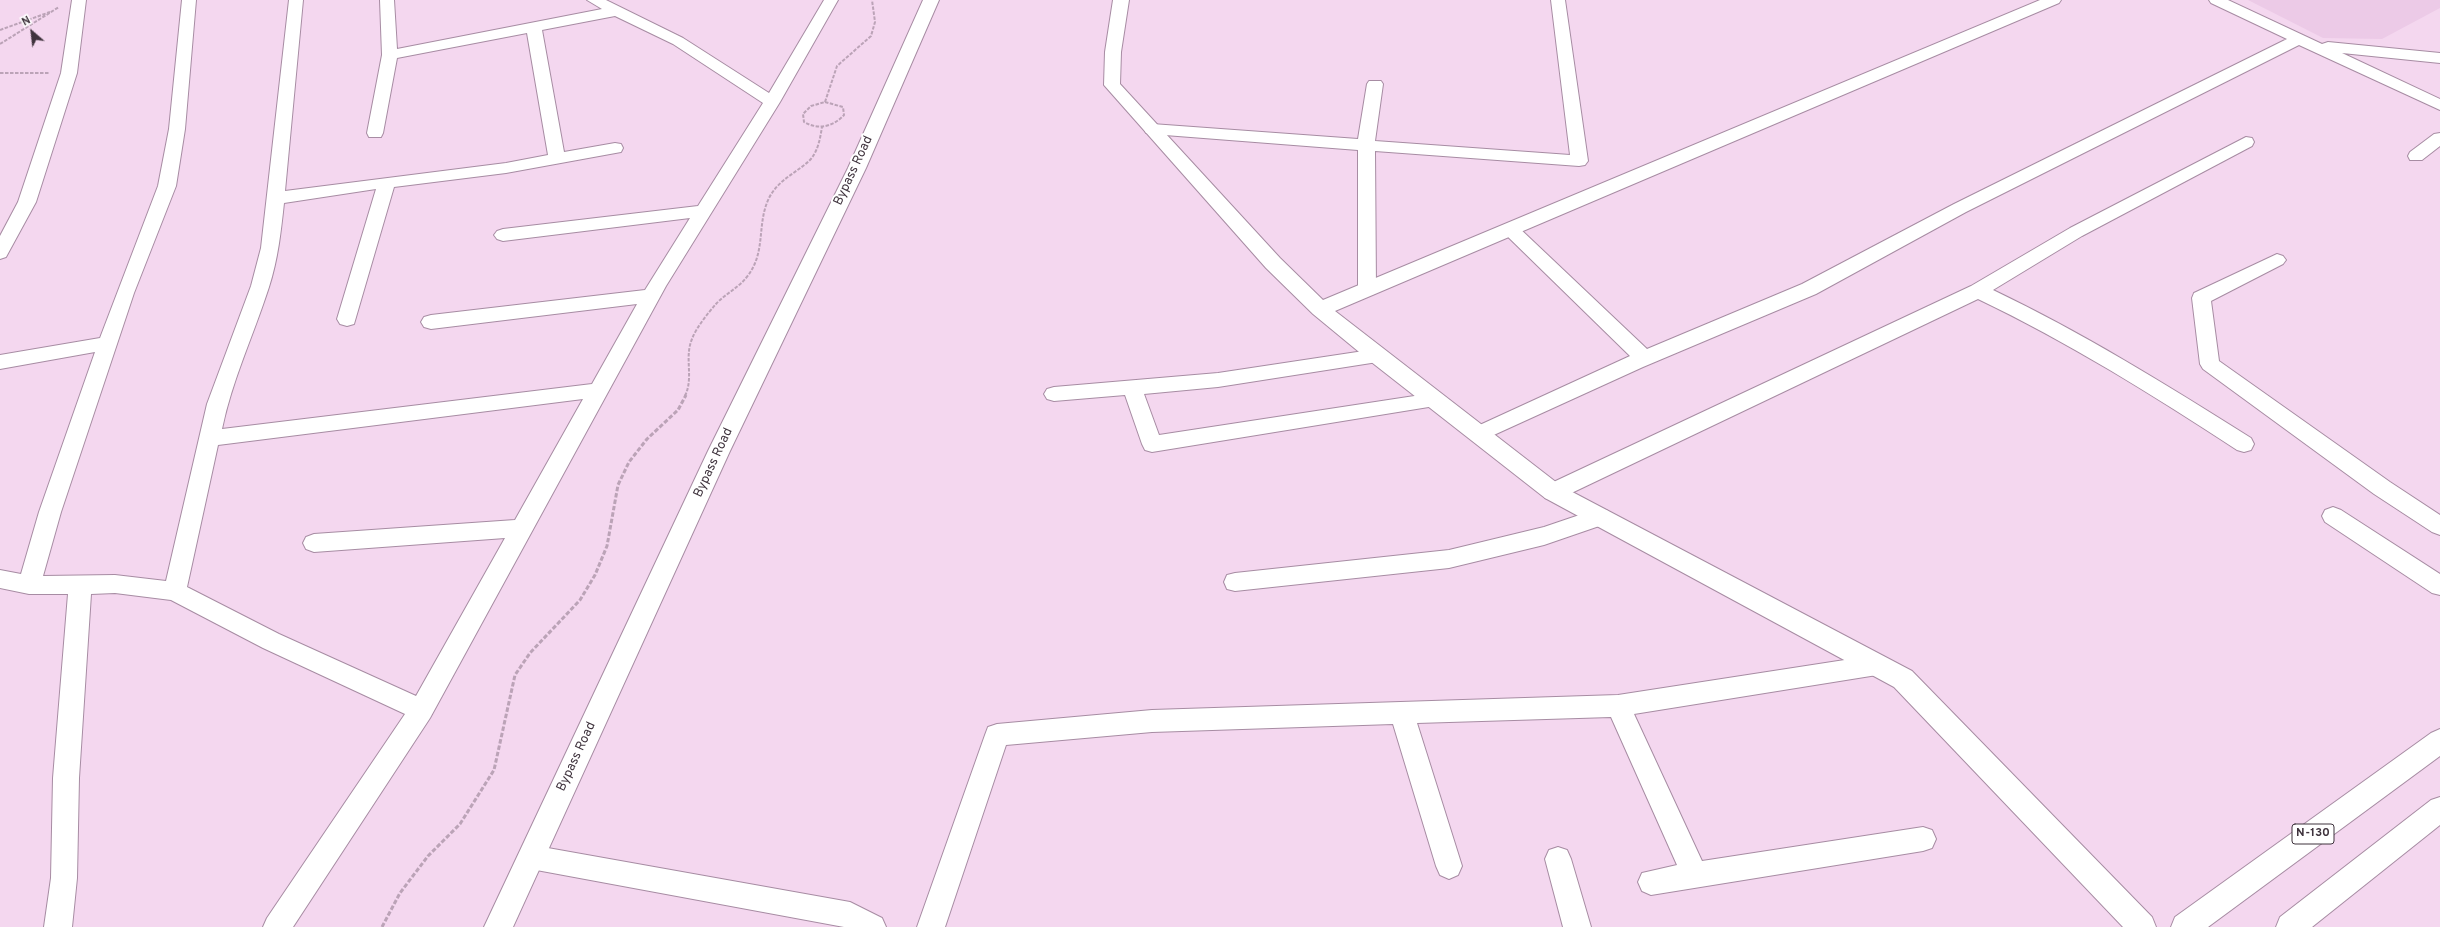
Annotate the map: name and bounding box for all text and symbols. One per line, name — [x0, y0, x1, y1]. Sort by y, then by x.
north arrow — [12, 12, 52, 52]
text: N — [20, 13, 33, 29]
street label: Bypass Road — [831, 134, 877, 208]
street label: Bypass Road — [691, 426, 737, 500]
street label: Bypass Road — [554, 720, 600, 794]
road number: N-130 — [2292, 824, 2334, 844]

